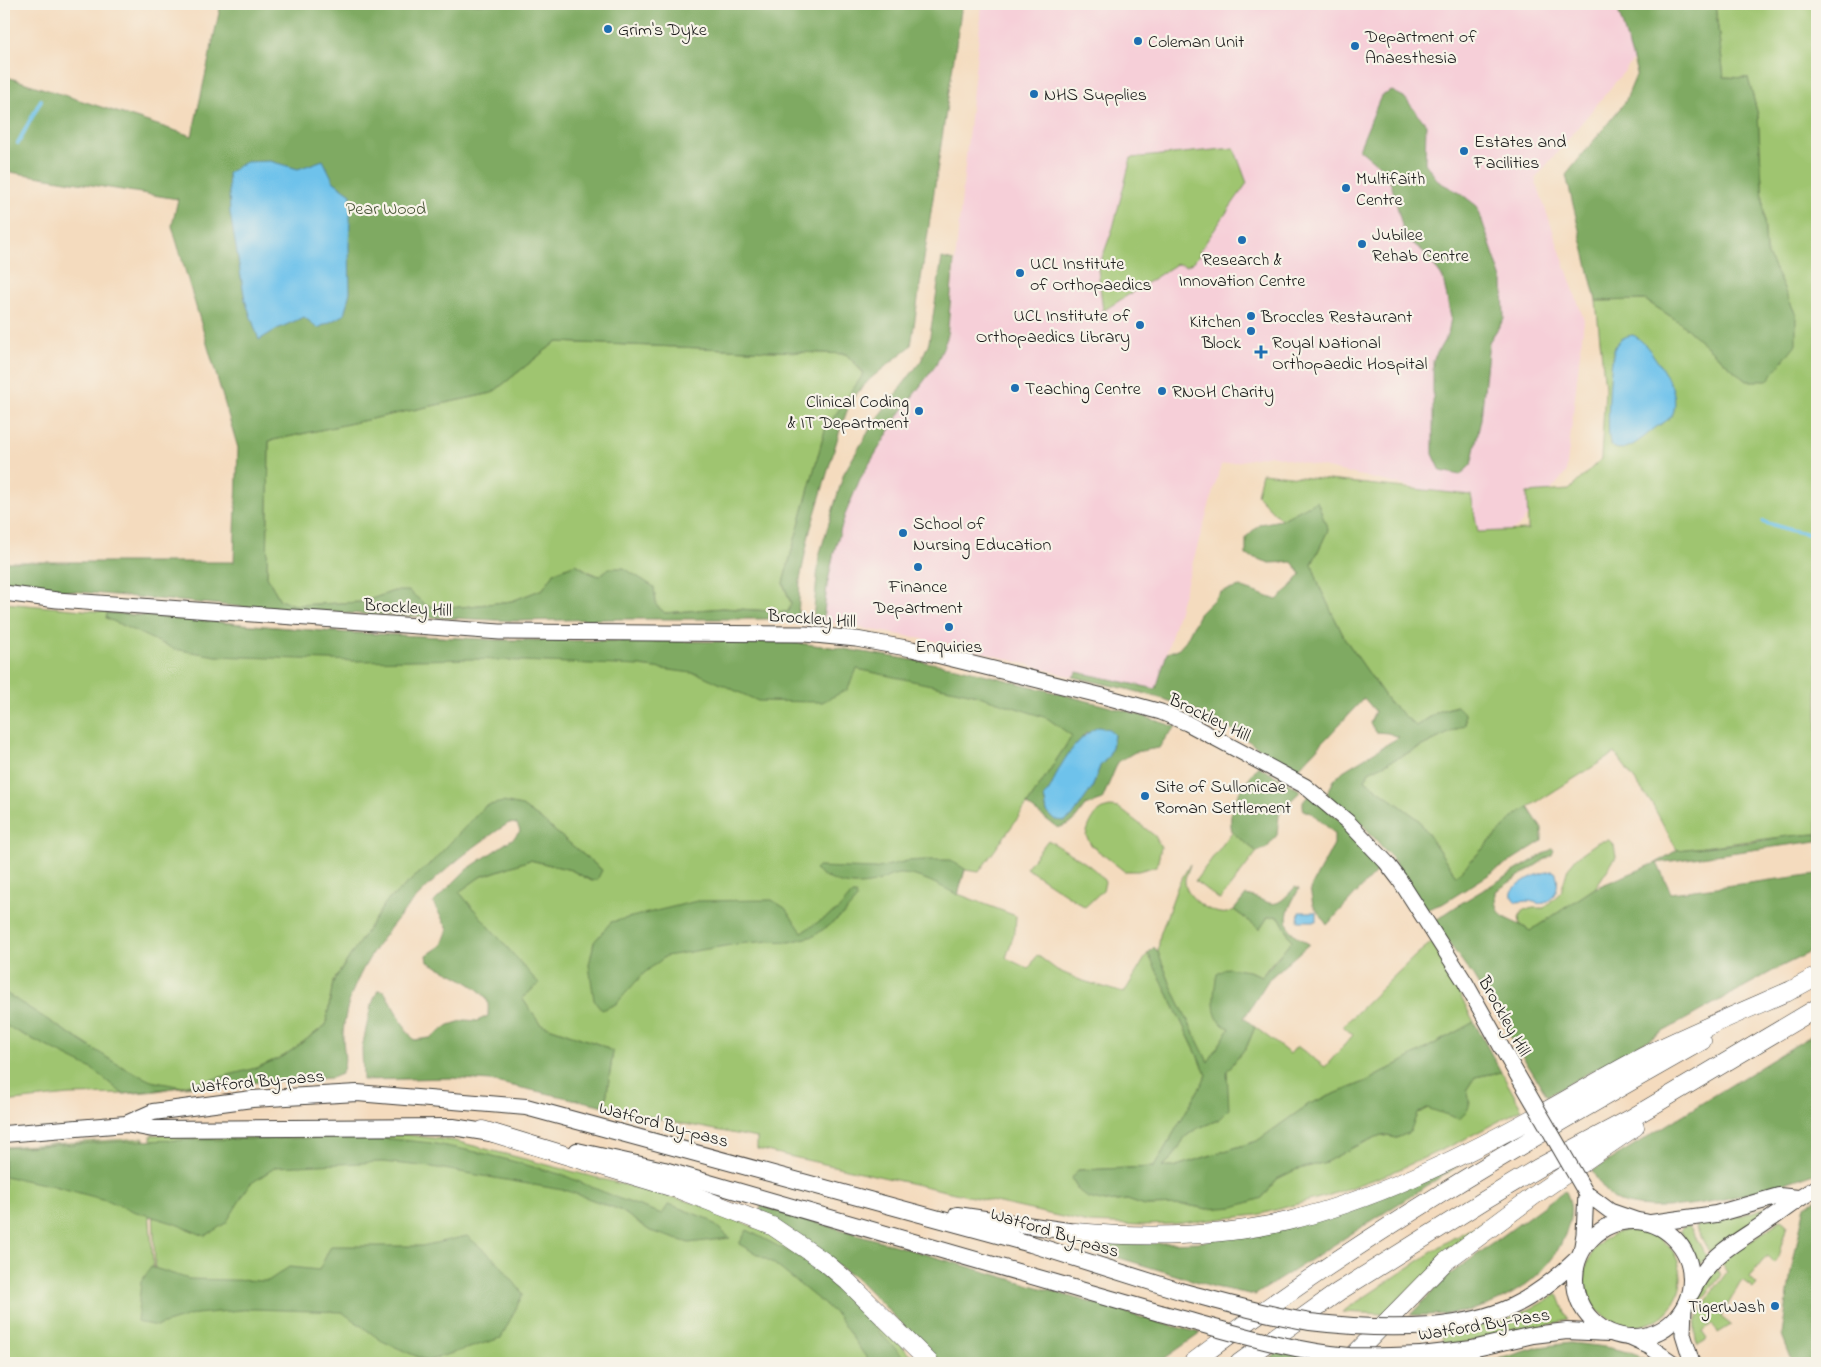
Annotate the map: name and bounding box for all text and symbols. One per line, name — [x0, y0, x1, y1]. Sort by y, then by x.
place label: Grim's Dyke — [618, 18, 708, 44]
marker: Grim's Dyke — [602, 23, 614, 35]
place label: Department of Anaesthesia — [1364, 25, 1477, 72]
place label: Coleman Unit — [1148, 30, 1244, 56]
marker: Coleman Unit — [1132, 35, 1144, 47]
marker: Department of Anaesthesia — [1349, 40, 1361, 52]
place label: NHS Supplies — [1044, 83, 1147, 109]
marker: NHS Supplies — [1028, 88, 1040, 100]
place label: Estates and Facilities — [1473, 130, 1566, 177]
marker: Estates and Facilities — [1458, 145, 1470, 157]
place label: Multifaith Centre — [1356, 167, 1425, 214]
marker: Multifaith Centre — [1340, 182, 1352, 194]
park label: Pear Wood — [346, 197, 426, 223]
place label: Jubilee Rehab Centre — [1372, 223, 1470, 270]
marker: Research & Innovation Centre — [1236, 234, 1248, 246]
marker: Jubilee Rehab Centre — [1356, 238, 1368, 250]
place label: Research & Innovation Centre — [1179, 248, 1306, 295]
place label: UCL Institute of Orthopaedics — [1030, 252, 1152, 299]
marker: UCL Institute of Orthopaedics — [1014, 267, 1026, 279]
place label: UCL Institute of Orthopaedics Library — [976, 304, 1131, 351]
place label: Broccles Restaurant — [1260, 305, 1412, 331]
place label: Kitchen Block — [1190, 310, 1241, 357]
marker: Broccles Restaurant — [1245, 310, 1257, 322]
marker: UCL Institute of Orthopaedics Library — [1134, 319, 1146, 331]
marker: Kitchen Block — [1245, 325, 1257, 337]
place label: Royal National Orthopaedic Hospital — [1272, 331, 1428, 378]
marker: Royal National Orthopaedic Hospital — [1254, 345, 1268, 359]
place label: Teaching Centre — [1025, 377, 1142, 404]
place label: RNOH Charity — [1172, 380, 1274, 406]
marker: Teaching Centre — [1009, 382, 1021, 394]
marker: RNOH Charity — [1156, 385, 1168, 397]
place label: Clinical Coding & IT Department — [788, 390, 909, 437]
marker: Clinical Coding & IT Department — [913, 405, 925, 417]
place label: School of Nursing Education — [913, 512, 1051, 560]
marker: School of Nursing Education — [897, 527, 909, 539]
marker: Finance Department — [912, 561, 924, 573]
place label: Finance Department — [872, 575, 963, 622]
street label: Brockley Hill — [362, 593, 453, 625]
street label: Brockley Hill — [766, 604, 857, 636]
marker: Enquiries — [943, 621, 955, 633]
place label: Enquiries — [916, 635, 982, 661]
street label: Brockley Hill — [1163, 687, 1254, 750]
place label: Site of Sullonicae Roman Settlement — [1155, 775, 1291, 822]
marker: Site of Sullonicae Roman Settlement — [1139, 790, 1151, 802]
street label: Brockley Hill — [1470, 971, 1536, 1062]
street label: Watford By-pass — [191, 1064, 326, 1102]
street label: Watford By-pass — [596, 1096, 731, 1156]
street label: Watford By-pass — [987, 1202, 1122, 1266]
place label: TigerWash — [1688, 1295, 1765, 1322]
marker: TigerWash — [1769, 1300, 1781, 1312]
street label: Watford By-Pass — [1417, 1303, 1552, 1349]

